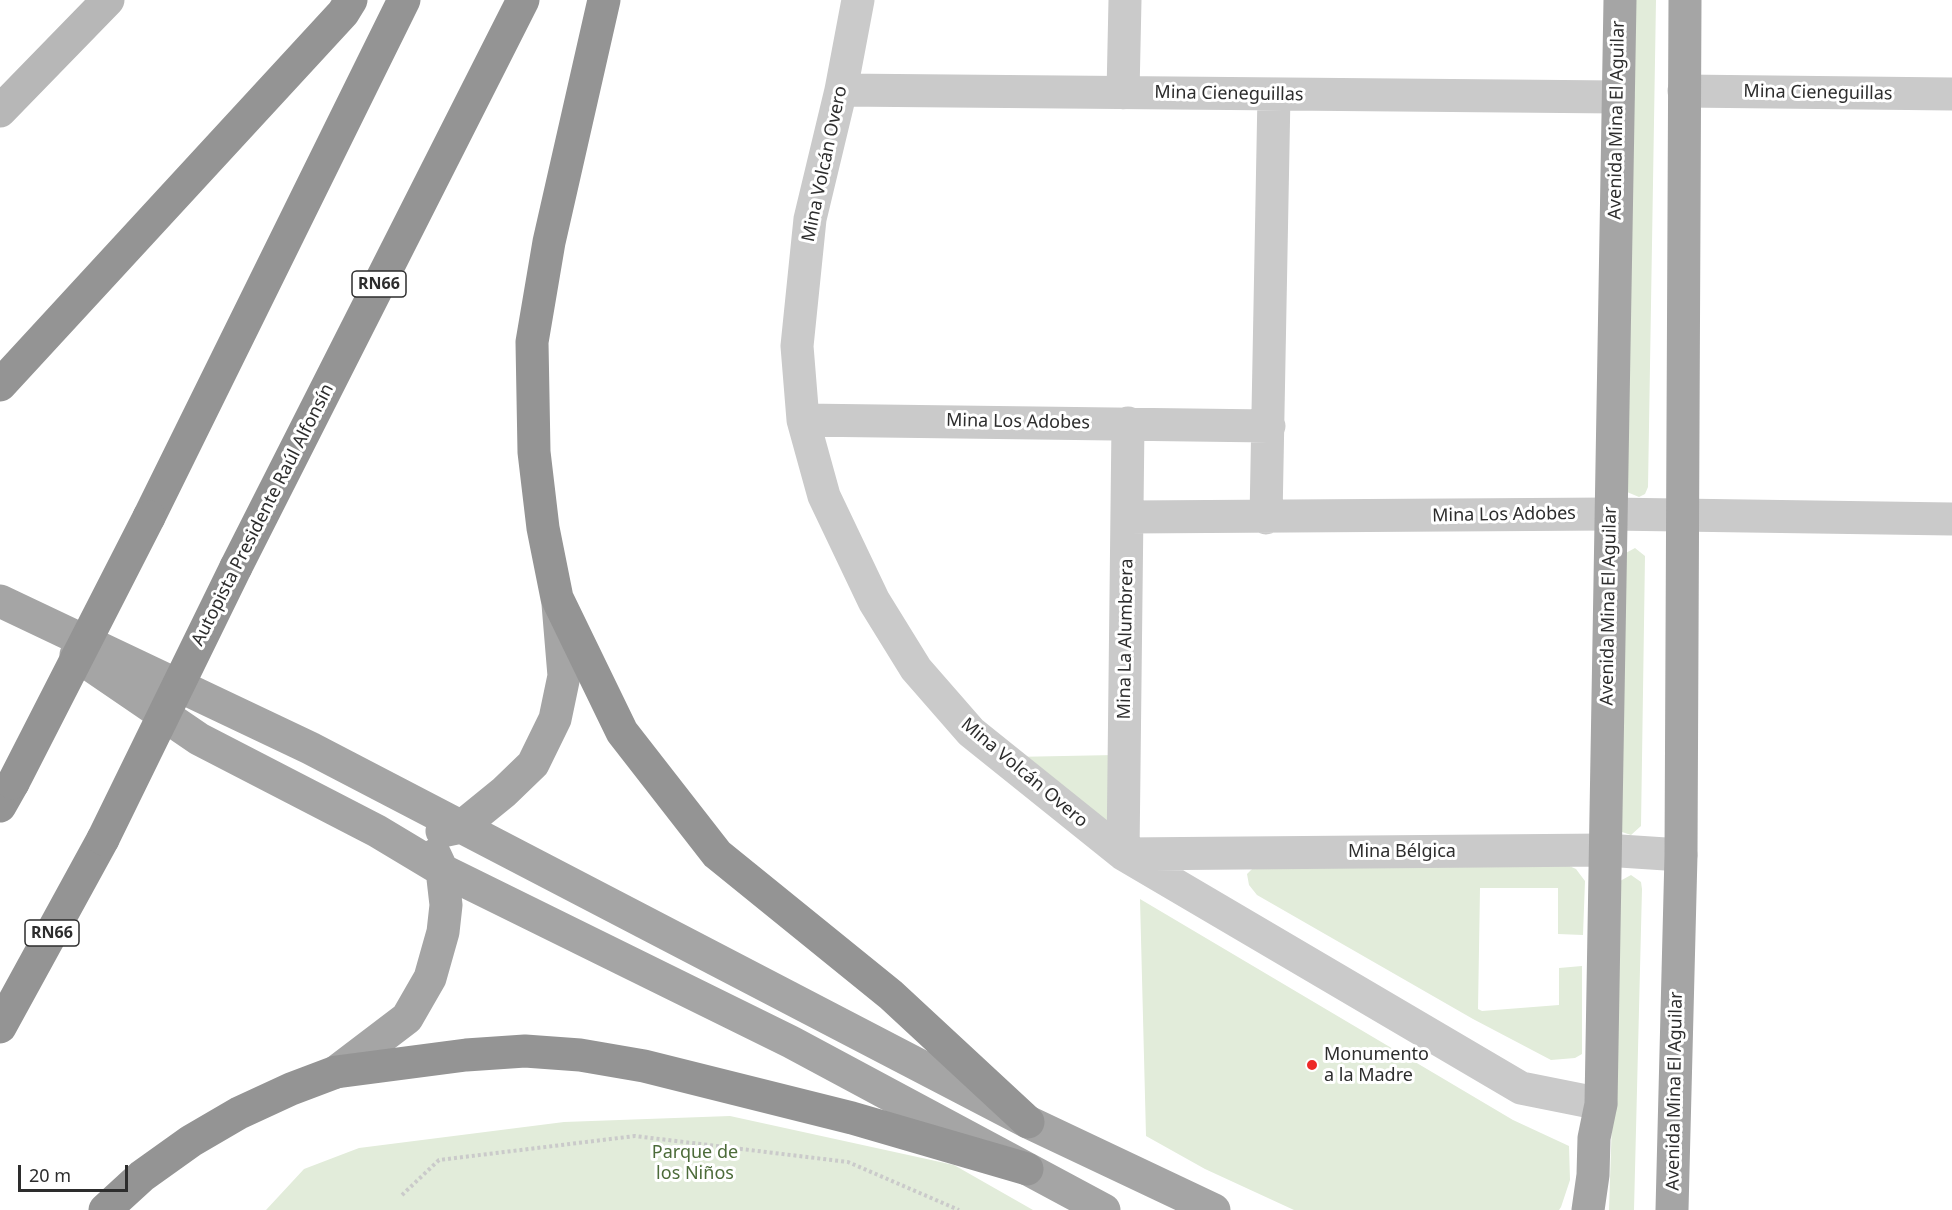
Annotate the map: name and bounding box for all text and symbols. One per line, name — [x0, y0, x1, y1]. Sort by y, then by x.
street label: Avenida Mina El Aguilar — [1604, 20, 1630, 220]
street label: Mina Cieneguillas — [1743, 81, 1893, 105]
street label: Mina Cieneguillas — [1154, 82, 1304, 106]
street label: Mina Volcán Overo — [798, 84, 852, 244]
road number: RN66 — [352, 271, 406, 297]
street label: Autopista Presidente Raúl Alfonsín — [187, 380, 339, 650]
street label: Mina Los Adobes — [946, 410, 1090, 434]
street label: Mina Los Adobes — [1432, 503, 1576, 527]
street label: Avenida Mina El Aguilar — [1596, 506, 1622, 706]
street label: Mina La Alumbrera — [1114, 558, 1138, 720]
street label: Mina Volcán Overo — [956, 714, 1092, 832]
street label: Mina Bélgica — [1348, 841, 1456, 863]
road number: RN66 — [25, 920, 79, 946]
street label: Avenida Mina El Aguilar — [1662, 991, 1688, 1191]
place label: Monumento a la Madre — [1324, 1044, 1429, 1086]
marker: Monumento a la Madre — [1305, 1058, 1319, 1072]
park label: Parque de los Niños — [652, 1142, 738, 1184]
scale bar — [21, 1153, 130, 1191]
text: 20 m — [29, 1163, 71, 1187]

